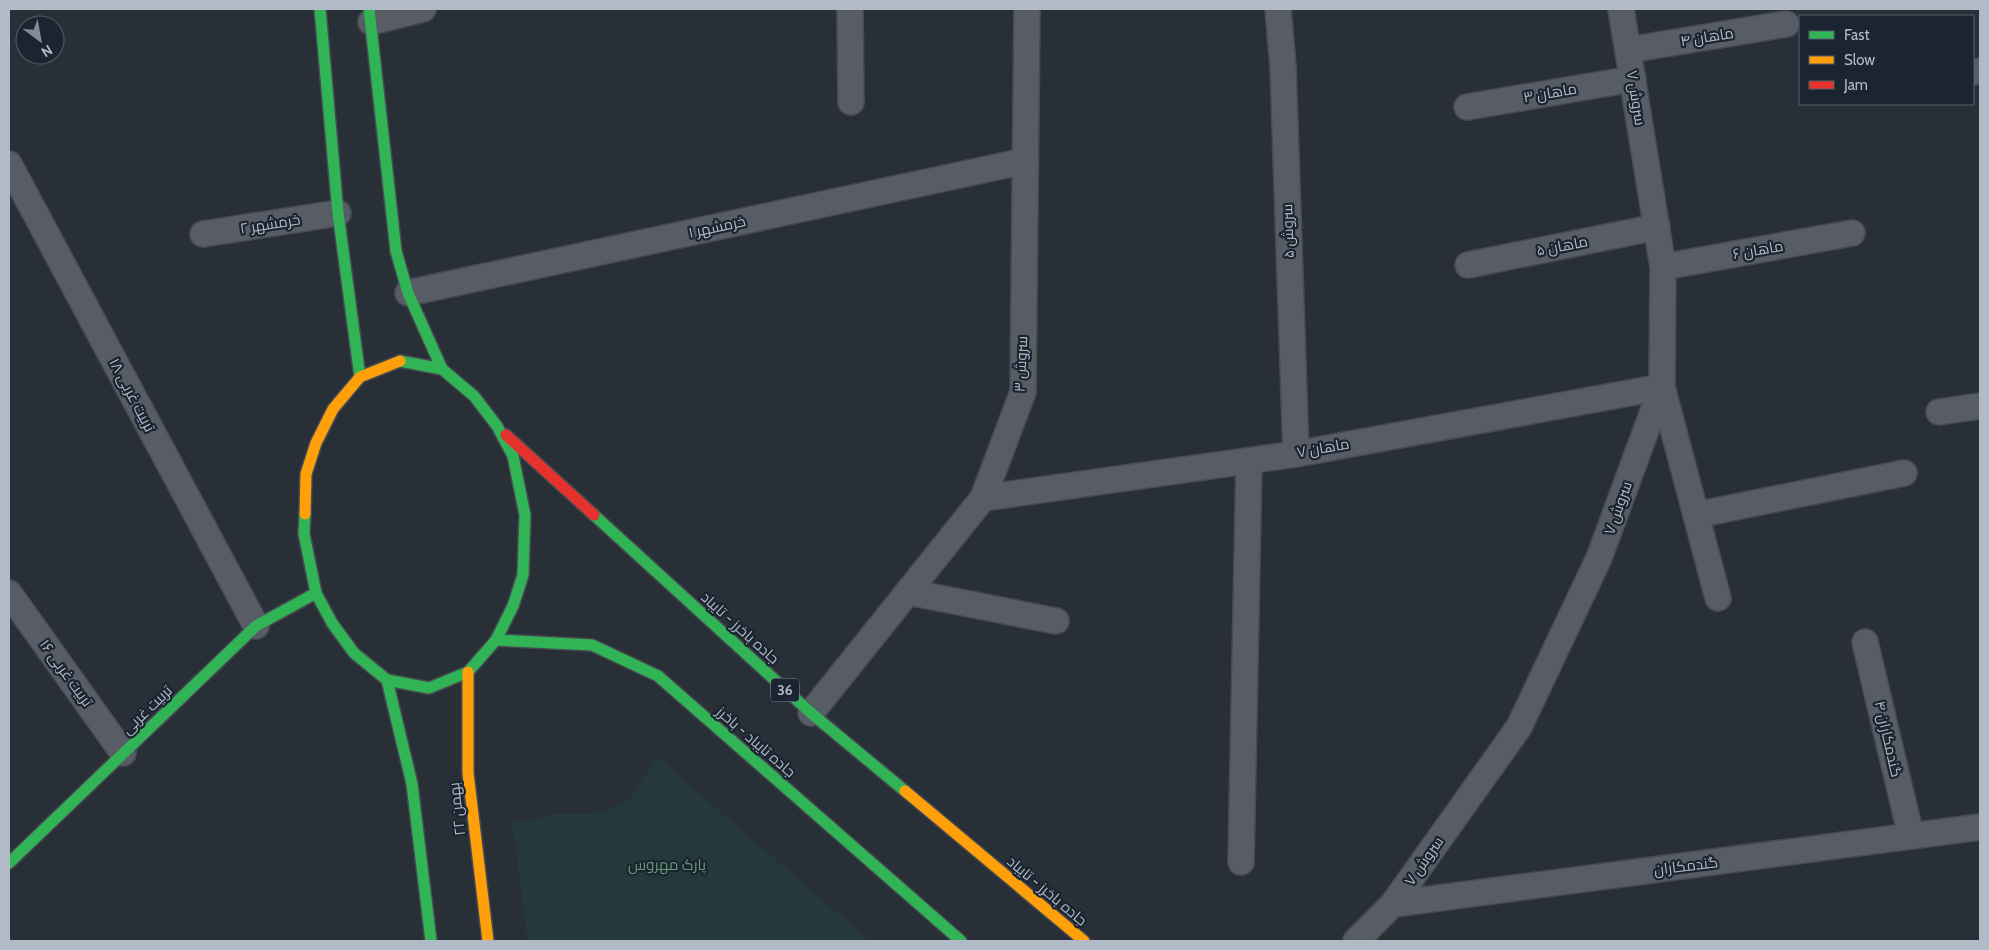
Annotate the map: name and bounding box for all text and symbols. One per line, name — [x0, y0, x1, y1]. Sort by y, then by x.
north arrow — [15, 15, 65, 65]
legend — [1799, 15, 1974, 105]
street label: ماهان ۴ — [1679, 24, 1735, 51]
text: Fast — [1844, 26, 1869, 44]
text: N — [38, 41, 56, 61]
text: Slow — [1844, 51, 1875, 69]
street label: سروش ۷ — [1622, 69, 1649, 127]
text: Jam — [1843, 76, 1868, 94]
street label: ماهان ۳ — [1522, 79, 1578, 108]
street label: سروش ۵ — [1278, 203, 1299, 259]
street label: خرمشهر ۲ — [238, 210, 302, 239]
street label: خرمشهر ۱ — [687, 212, 747, 243]
street label: ماهان ۵ — [1535, 232, 1589, 261]
street label: ماهان ۶ — [1731, 237, 1785, 264]
street label: سروش ۳ — [1011, 335, 1032, 393]
street label: تربیت غربی ۱۸ — [104, 355, 159, 435]
street label: ماهان ۷ — [1295, 435, 1351, 462]
street label: سروش ۷ — [1600, 479, 1637, 538]
street label: جاده باخرز - تایباد — [697, 588, 783, 668]
street label: تربیت غربی ۱۶ — [35, 636, 96, 711]
road number: 36 — [771, 678, 799, 702]
street label: تربیت غربی — [118, 682, 177, 739]
street label: گندمکاران ۴ — [1870, 699, 1906, 779]
street label: جاده تایباد - باخرز — [712, 702, 799, 781]
street label: ۲۲ بهمن — [445, 781, 470, 837]
street label: سروش ۷ — [1401, 833, 1448, 890]
street label: جاده باخرز - تایباد — [1003, 852, 1091, 930]
street label: گندمکاران — [1653, 853, 1719, 880]
park label: پارک مهروس — [628, 856, 706, 875]

